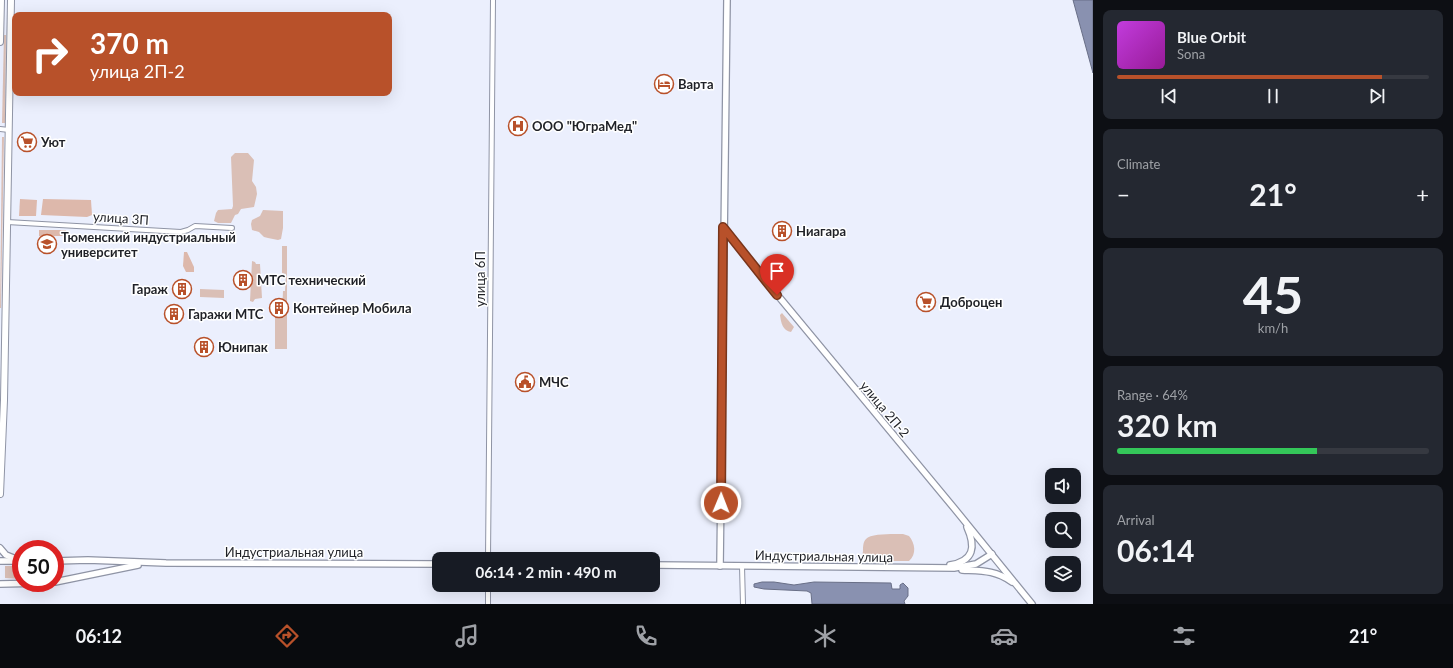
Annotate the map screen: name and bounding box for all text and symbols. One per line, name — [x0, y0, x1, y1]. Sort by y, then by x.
text: 370 m — [90, 26, 169, 60]
icon: right — [24, 28, 76, 80]
text: Blue Orbit — [1177, 28, 1246, 46]
text: Sona — [1177, 46, 1205, 62]
text: улица 2П-2 — [90, 60, 185, 82]
hotel icon: Варта — [653, 73, 675, 95]
place label: Варта — [678, 76, 714, 92]
icon: previous — [1158, 85, 1180, 107]
icon: pause — [1262, 85, 1284, 107]
icon: next — [1366, 85, 1388, 107]
hospital icon: ООО "ЮграМед" — [507, 115, 529, 137]
place label: ООО "ЮграМед" — [532, 118, 637, 134]
supermarket icon: Уют — [16, 131, 38, 153]
place label: Уют — [40, 134, 66, 150]
text: Climate — [1117, 156, 1160, 172]
text: 21° — [1249, 176, 1297, 212]
text: − — [1117, 181, 1130, 208]
text: + — [1416, 181, 1429, 208]
street label: улица 3П — [93, 208, 149, 228]
building icon: Ниагара — [771, 220, 793, 242]
place label: Ниагара — [796, 223, 846, 239]
place label: Тюменский индустриальный университет — [61, 229, 236, 260]
school or university icon: Тюменский индустриальный университет — [36, 233, 58, 255]
street label: улица 6П — [472, 251, 488, 307]
pin — [760, 254, 794, 295]
icon: arrive — [766, 260, 788, 282]
text: 45 — [1243, 263, 1303, 325]
building icon: МТС технический — [232, 269, 254, 291]
place label: МТС технический — [257, 272, 366, 288]
building icon: Гараж — [171, 278, 193, 300]
place label: Гараж — [132, 281, 168, 297]
supermarket icon: Доброцен — [915, 291, 937, 313]
place label: Доброцен — [940, 294, 1002, 310]
building icon: Контейнер Мобила — [268, 297, 290, 319]
place label: Контейнер Мобила — [293, 300, 411, 316]
building icon: Гаражи МТС — [163, 303, 185, 325]
place label: Гаражи МТС — [188, 306, 264, 322]
text: km/h — [1258, 320, 1288, 336]
building icon: Юнипак — [193, 336, 215, 358]
place label: Юнипак — [218, 339, 268, 355]
public building icon: МЧС — [514, 371, 536, 393]
place label: МЧС — [539, 374, 569, 390]
street label: улица 2П-2 — [857, 378, 913, 440]
text: Range · 64% — [1117, 387, 1188, 403]
text: 320 km — [1117, 407, 1218, 443]
map controls — [1045, 468, 1081, 592]
button: sound — [1045, 468, 1081, 504]
position arrow — [700, 482, 742, 524]
button: search — [1045, 512, 1081, 548]
text: Arrival — [1117, 512, 1154, 528]
text: 06:14 — [1117, 532, 1194, 568]
speed limit sign: 50 — [12, 540, 64, 592]
street label: Индустриальная улица — [225, 544, 363, 560]
street label: Индустриальная улица — [755, 547, 893, 565]
button: layers — [1045, 556, 1081, 592]
text: 06:14 · 2 min · 490 m — [476, 563, 616, 581]
icon: directions — [273, 622, 301, 650]
icon: music — [453, 622, 481, 650]
icon: phone — [632, 622, 660, 650]
icon: climate — [811, 622, 839, 650]
icon: car — [990, 622, 1018, 650]
icon: filters — [1170, 622, 1198, 650]
text: 06:12 — [76, 625, 122, 647]
text: 21° — [1349, 625, 1377, 647]

